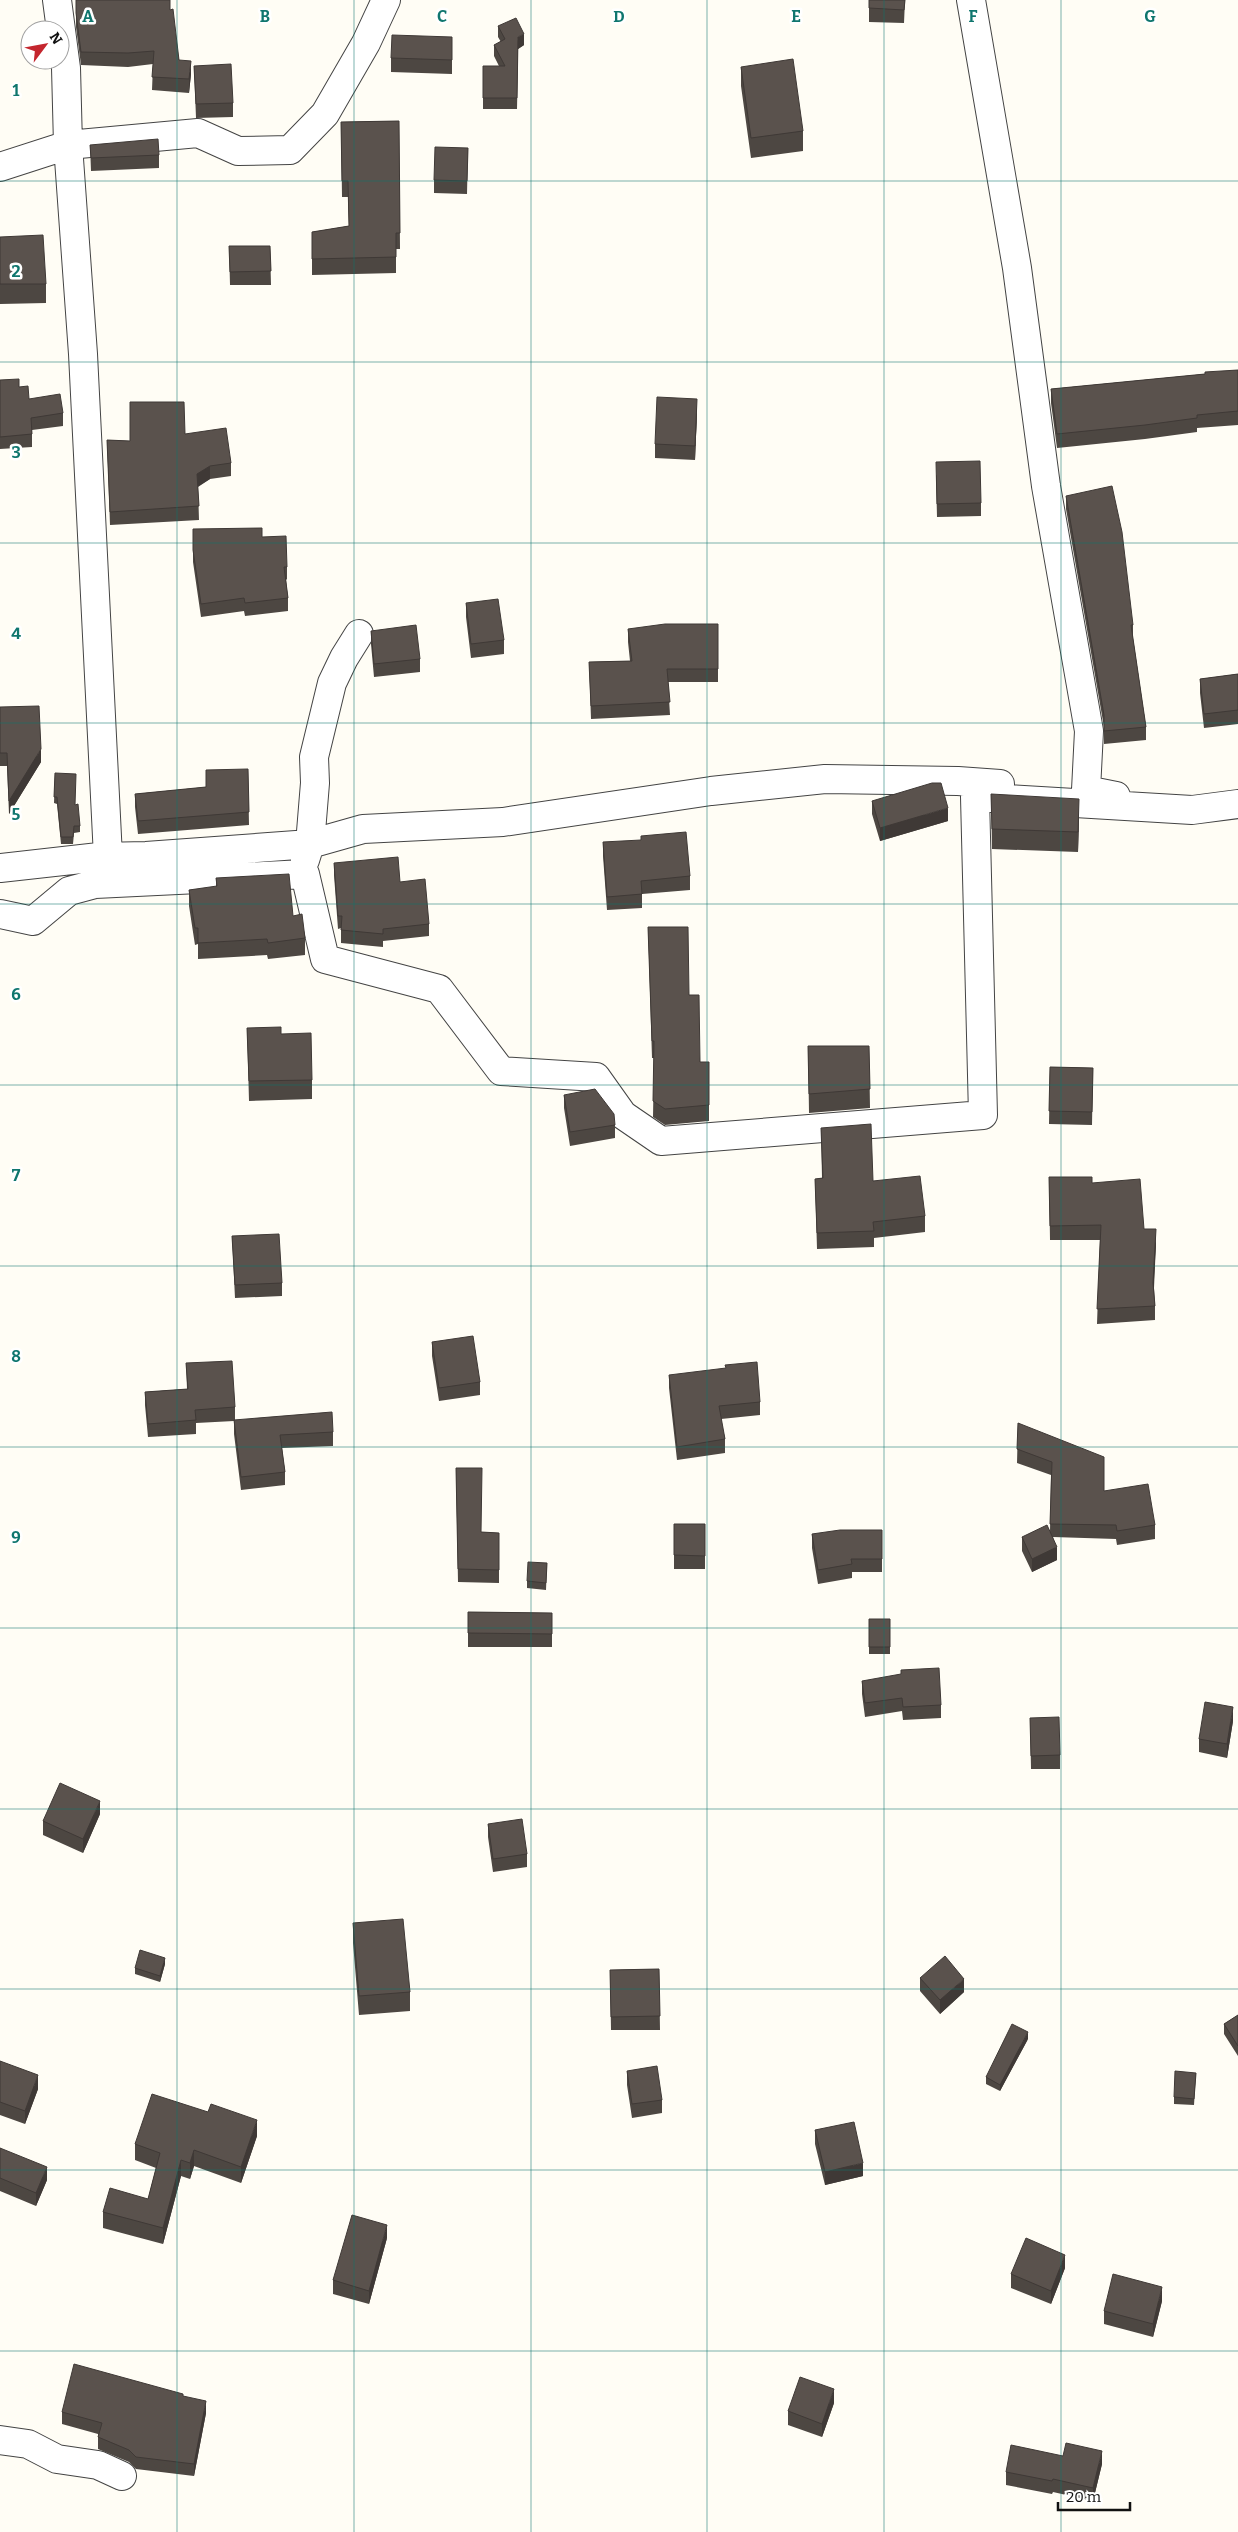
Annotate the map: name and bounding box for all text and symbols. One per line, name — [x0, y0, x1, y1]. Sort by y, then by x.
text: A — [82, 7, 94, 26]
text: B — [260, 7, 270, 26]
text: C — [437, 7, 447, 26]
text: D — [613, 7, 625, 26]
text: E — [791, 7, 801, 26]
text: F — [969, 7, 978, 26]
text: G — [1144, 7, 1156, 26]
north arrow — [20, 20, 70, 70]
text: N — [46, 29, 66, 48]
text: 1 — [13, 81, 20, 100]
text: 2 — [11, 262, 21, 281]
text: 3 — [11, 443, 21, 462]
text: 4 — [11, 624, 21, 643]
text: 5 — [12, 805, 21, 824]
text: 6 — [11, 985, 21, 1004]
text: 7 — [12, 1166, 21, 1185]
text: 8 — [11, 1347, 21, 1366]
text: 9 — [11, 1528, 21, 1547]
scale bar — [1058, 2480, 1130, 2512]
text: 20 m — [1066, 2488, 1102, 2506]

